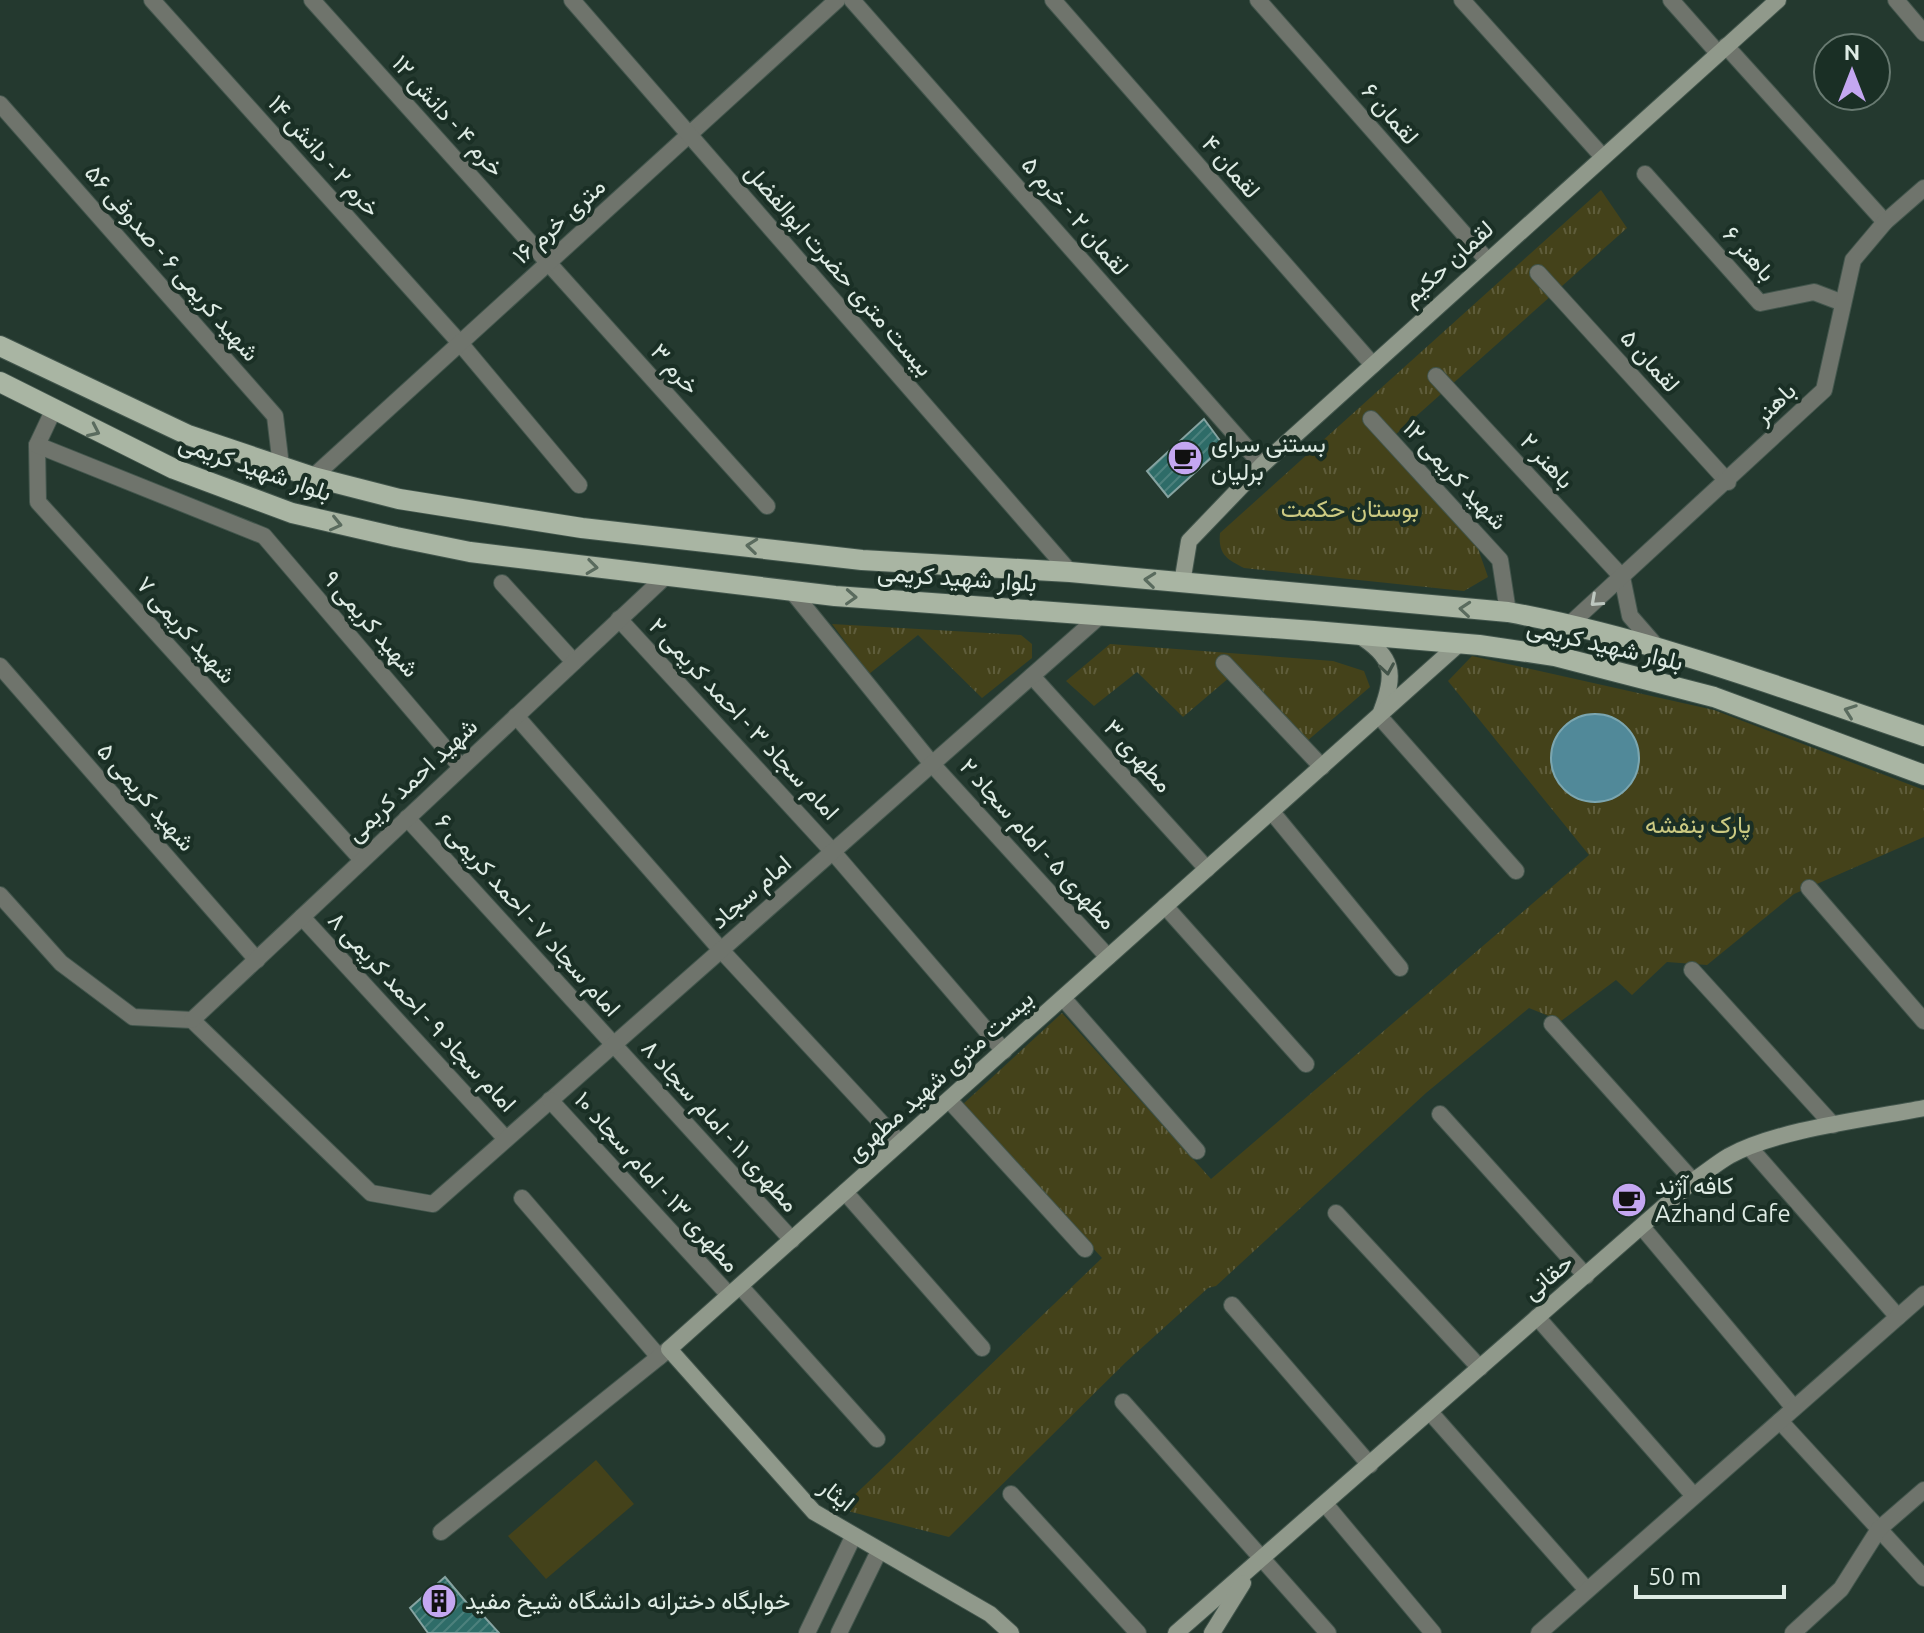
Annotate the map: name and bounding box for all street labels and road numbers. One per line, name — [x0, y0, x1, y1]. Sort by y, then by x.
street label: خرم ۴ - دانش ۱۲ — [385, 50, 510, 184]
street label: لقمان ۶ — [1356, 78, 1424, 150]
street label: خرم ۲ - دانش ۱۴ — [261, 90, 386, 224]
street label: لقمان ۴ — [1197, 130, 1266, 204]
street label: لقمان ۲ - خرم ۵ — [1014, 151, 1134, 283]
street label: بیست متری حضرت ابوالفضل — [738, 158, 939, 382]
street label: شهید کریمی ۶ - صدوقی ۵۶ — [78, 159, 265, 368]
street label: ۱۶ متری خرم — [507, 172, 612, 271]
street label: لقمان حکیم — [1397, 215, 1501, 313]
street label: باهنر ۶ — [1716, 221, 1781, 288]
street label: لقمان ۵ — [1615, 324, 1685, 397]
street label: خرم ۳ — [643, 338, 705, 402]
street label: باهنر — [1748, 376, 1802, 431]
street label: شهید کریمی ۱۲ — [1396, 414, 1513, 536]
street label: باهنر ۲ — [1514, 428, 1580, 495]
street label: بلوار شهید کریمی — [175, 429, 335, 508]
street label: بلوار شهید کریمی — [876, 558, 1038, 599]
street label: شهید کریمی ۹ — [316, 565, 425, 684]
street label: شهید کریمی ۷ — [130, 571, 241, 690]
street label: امام سجاد ۳ - احمد کریمی ۲ — [642, 612, 845, 827]
street label: بلوار شهید کریمی — [1524, 613, 1686, 678]
street label: شهید احمد کریمی — [341, 712, 484, 848]
street label: مطهری ۳ — [1097, 714, 1178, 799]
street label: شهید کریمی ۵ — [91, 737, 201, 858]
street label: مطهری ۵ - امام سجاد ۲ — [952, 753, 1122, 937]
street label: امام سجاد ۷ - احمد کریمی ۶ — [428, 808, 626, 1023]
street label: امام سجاد — [705, 849, 798, 936]
street label: امام سجاد ۹ - احمد کریمی ۸ — [321, 906, 522, 1119]
street label: بیست متری شهید مطهری — [841, 985, 1040, 1168]
street label: مطهری ۱۱ - امام سجاد ۸ — [634, 1034, 805, 1219]
street label: مطهری ۱۳ - امام سجاد ۱۰ — [567, 1086, 745, 1279]
street label: حقانی — [1517, 1248, 1579, 1306]
street label: ایثار — [813, 1472, 860, 1518]

